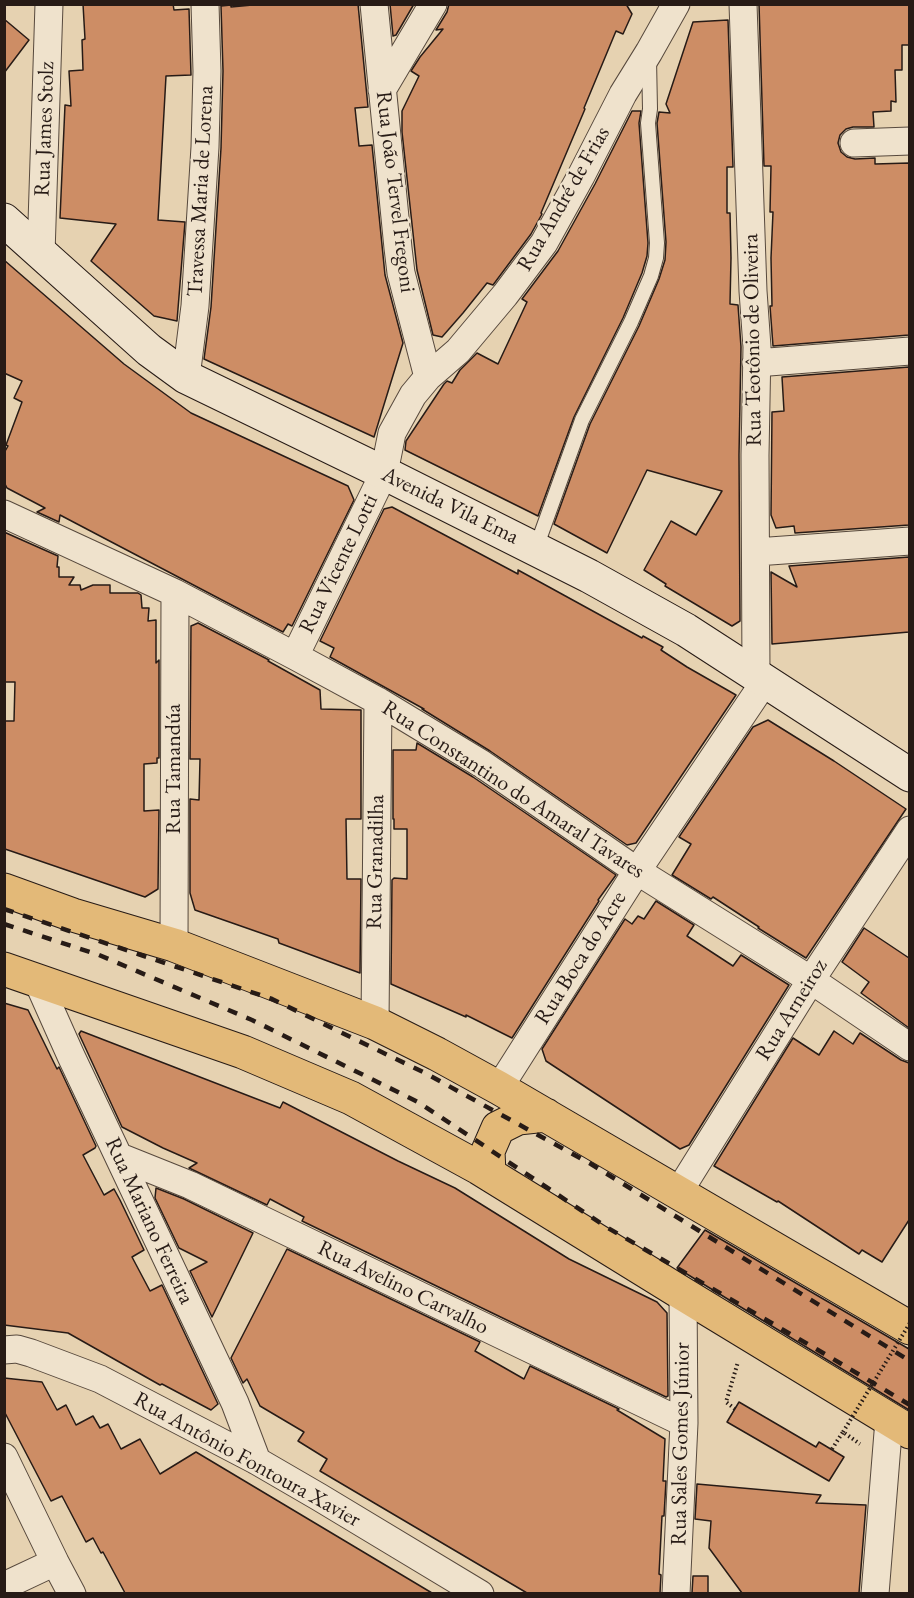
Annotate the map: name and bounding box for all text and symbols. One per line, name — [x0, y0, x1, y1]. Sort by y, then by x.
street label: Rua James Stolz — [29, 61, 61, 197]
street label: Travessa Maria de Lorena — [182, 85, 220, 297]
street label: Rua João Tervel Fregoni — [370, 90, 420, 294]
street label: Rua André de Frias — [512, 122, 616, 276]
street label: Rua Teotônio de Oliveira — [738, 233, 768, 447]
street label: Avenida Vila Ema — [377, 461, 523, 551]
street label: Rua Vicente Lotti — [294, 490, 384, 638]
street label: Rua Constantino do Amaral Tavares — [377, 695, 649, 885]
street label: Rua Tamandúa — [161, 704, 187, 834]
street label: Rua Granadilha — [362, 794, 390, 930]
street label: Rua Boca do Acre — [529, 886, 633, 1030]
street label: Rua Arneiroz — [750, 954, 834, 1066]
street label: Rua Mariano Ferreira — [99, 1133, 199, 1309]
street label: Rua Avelino Carvalho — [313, 1235, 493, 1341]
street label: Rua Sales Gomes Júnior — [666, 1342, 696, 1546]
street label: Rua Antônio Fontoura Xavier — [129, 1387, 365, 1533]

